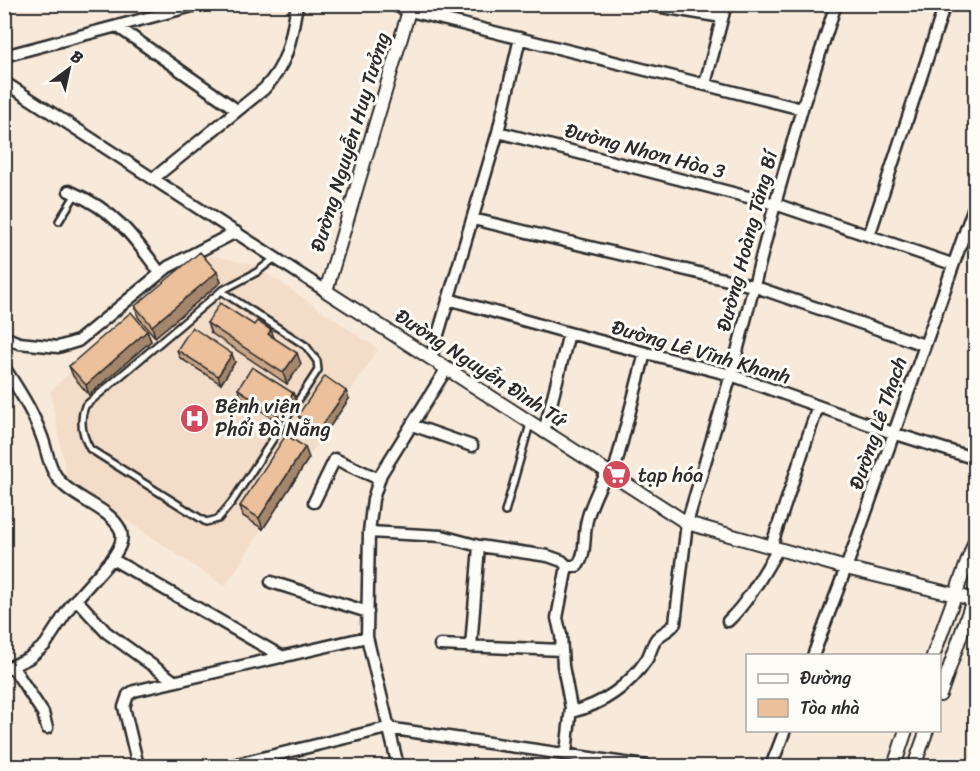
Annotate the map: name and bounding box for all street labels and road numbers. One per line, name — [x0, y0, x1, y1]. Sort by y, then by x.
street label: Đường Nguyễn Huy Tưởng — [300, 28, 400, 256]
street label: Đường Nhơn Hòa 3 — [561, 113, 729, 189]
street label: Đường Hoàng Tăng Bí — [706, 144, 789, 335]
street label: Đường Nguyễn Đình Tứ — [388, 299, 575, 438]
street label: Đường Lê Vĩnh Khanh — [607, 310, 795, 394]
street label: Đường Lê Thạch — [839, 352, 917, 494]

